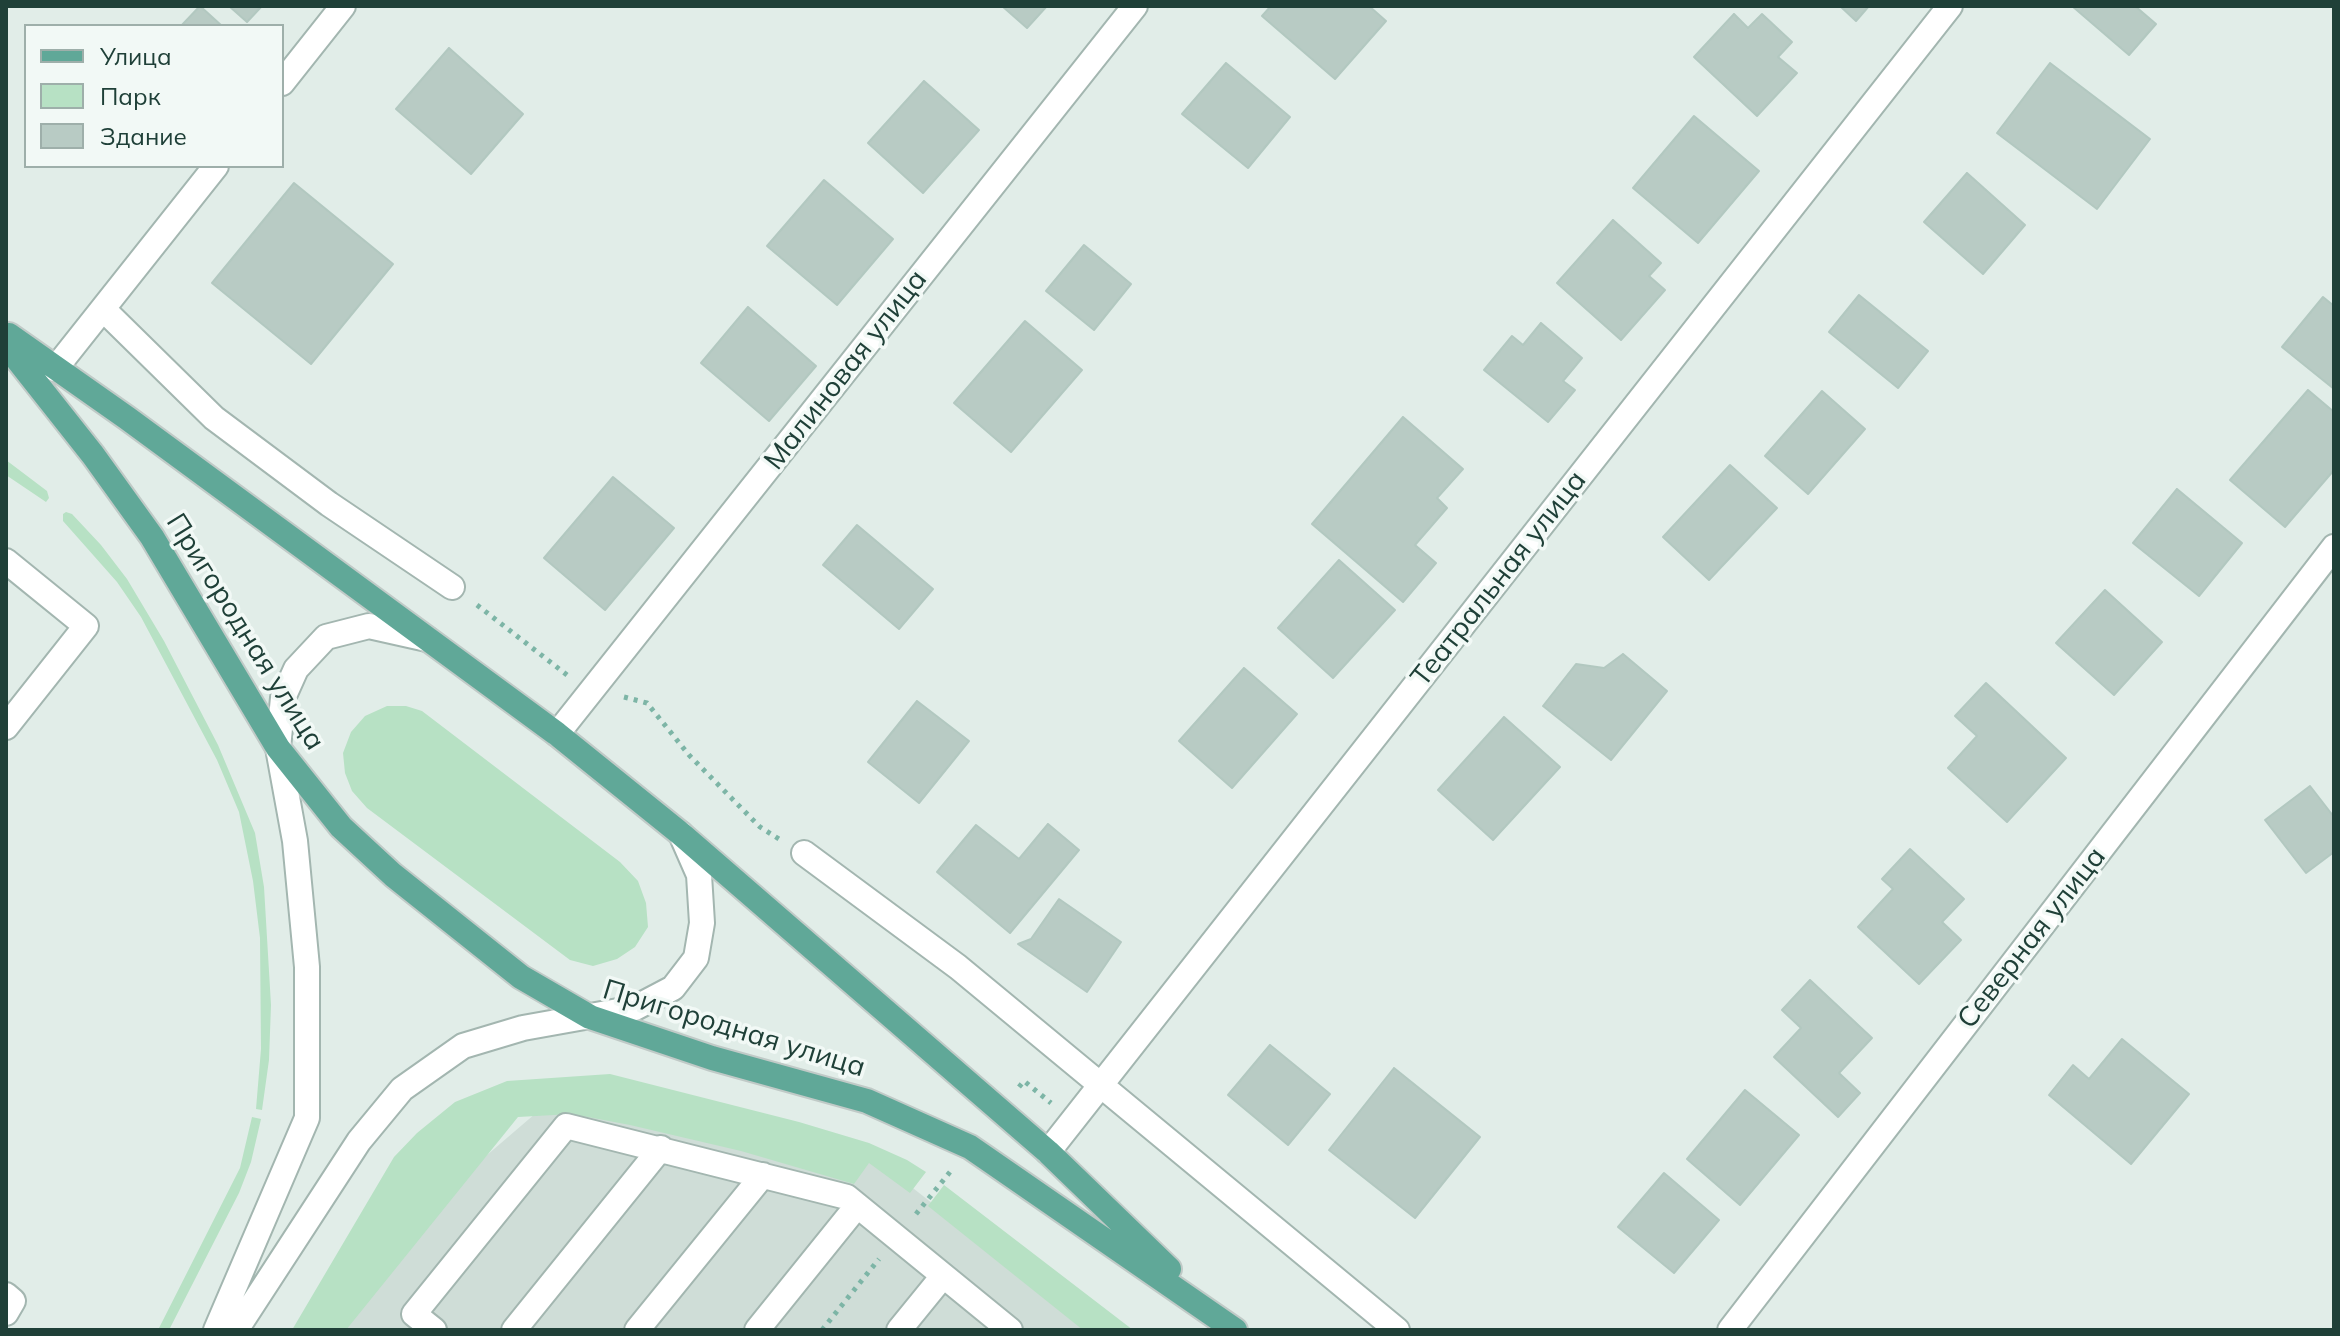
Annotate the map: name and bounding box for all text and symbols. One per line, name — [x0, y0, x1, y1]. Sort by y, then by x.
legend — [24, 24, 284, 168]
text: Улица — [100, 41, 172, 71]
text: Парк — [100, 81, 161, 111]
text: Здание — [100, 121, 187, 151]
street label: Малиновая улица — [758, 263, 934, 477]
street label: Театральная улица — [1404, 465, 1594, 693]
street label: Пригородная улица — [159, 508, 331, 756]
street label: Северная улица — [1951, 841, 2113, 1035]
street label: Пригородная улица — [599, 973, 869, 1085]

